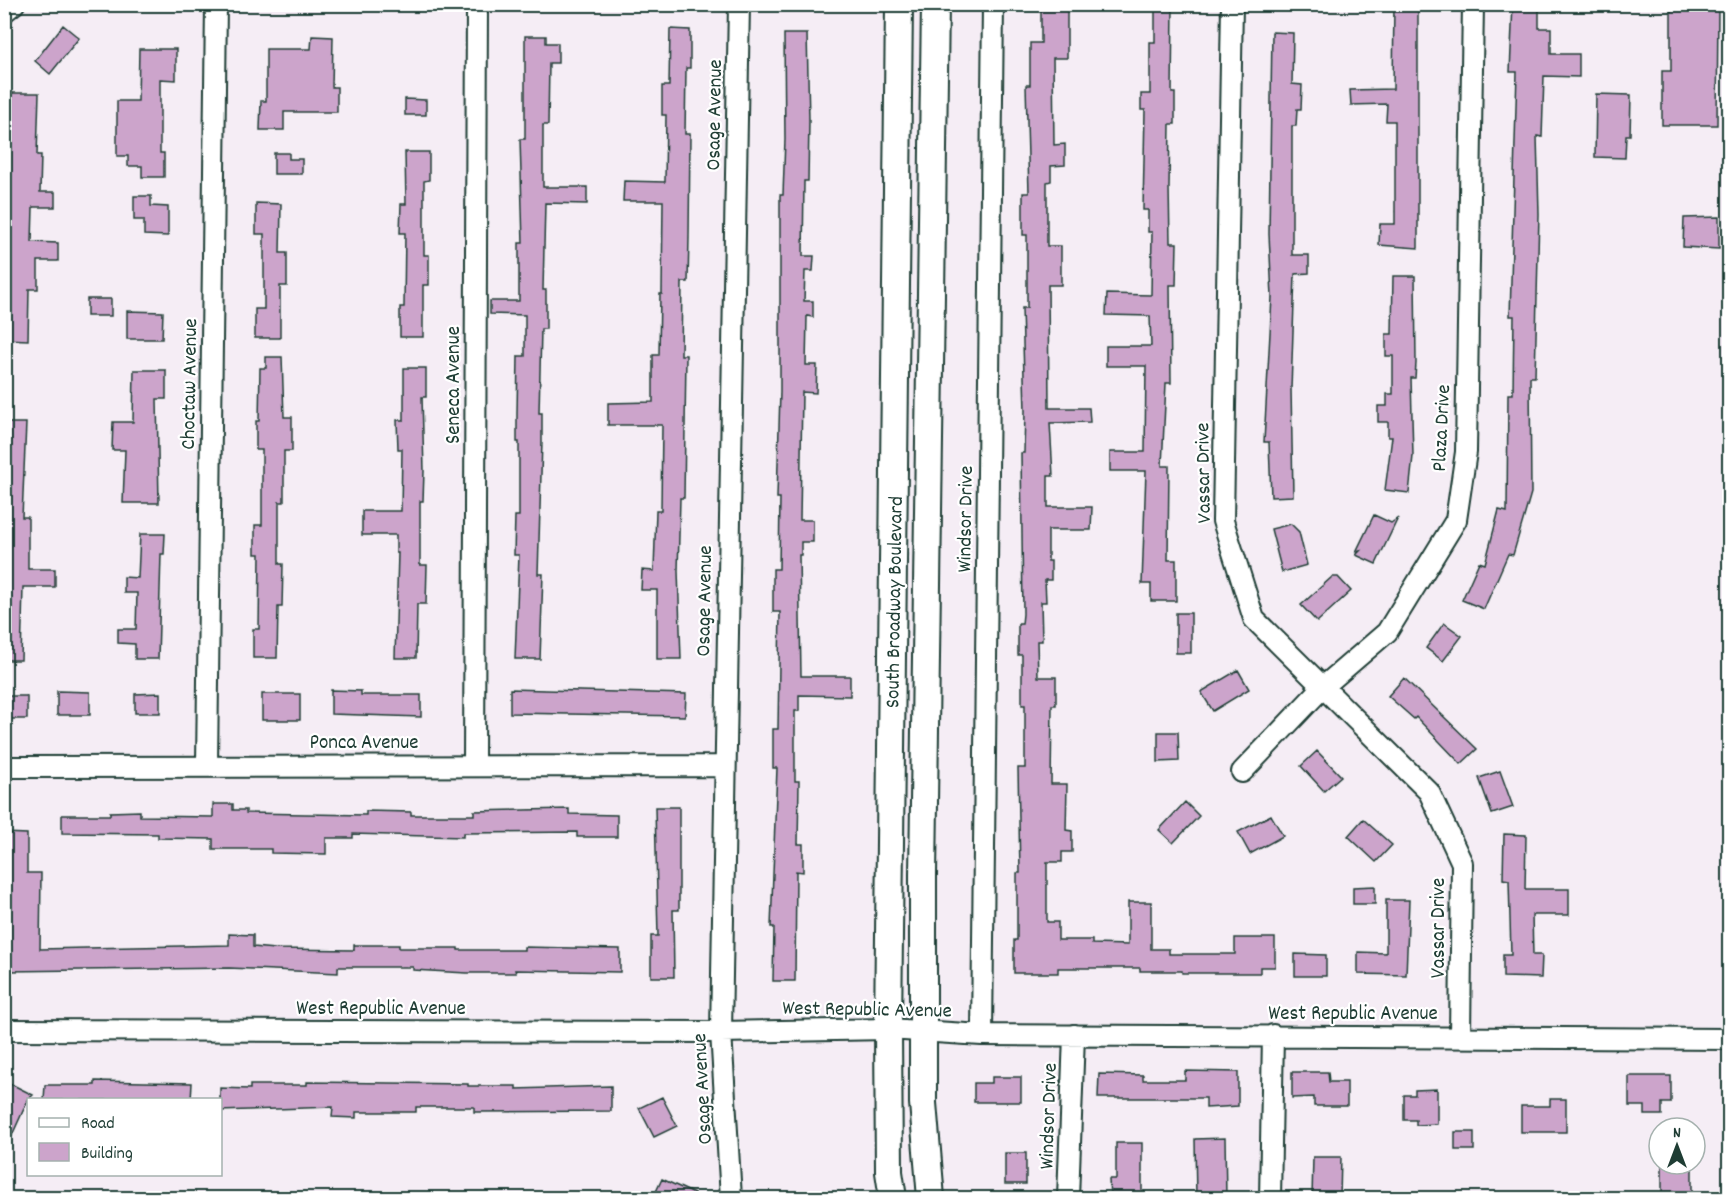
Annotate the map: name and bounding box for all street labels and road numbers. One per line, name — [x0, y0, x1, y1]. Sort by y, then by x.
street label: Osage Avenue — [700, 59, 732, 171]
street label: Choctaw Avenue — [175, 318, 207, 450]
street label: Seneca Avenue — [440, 326, 470, 444]
street label: Plaza Drive — [1426, 384, 1460, 473]
street label: Vassar Drive — [1189, 422, 1221, 523]
street label: Windsor Drive — [951, 465, 983, 573]
street label: South Broadway Boulevard — [879, 496, 913, 708]
street label: Osage Avenue — [690, 545, 722, 657]
street label: Ponca Avenue — [309, 729, 419, 759]
street label: Vassar Drive — [1425, 878, 1455, 978]
street label: West Republic Avenue — [296, 995, 466, 1025]
street label: West Republic Avenue — [782, 995, 952, 1027]
street label: West Republic Avenue — [1268, 1000, 1438, 1030]
street label: Osage Avenue — [686, 1032, 722, 1145]
street label: Windsor Drive — [1033, 1062, 1067, 1170]

